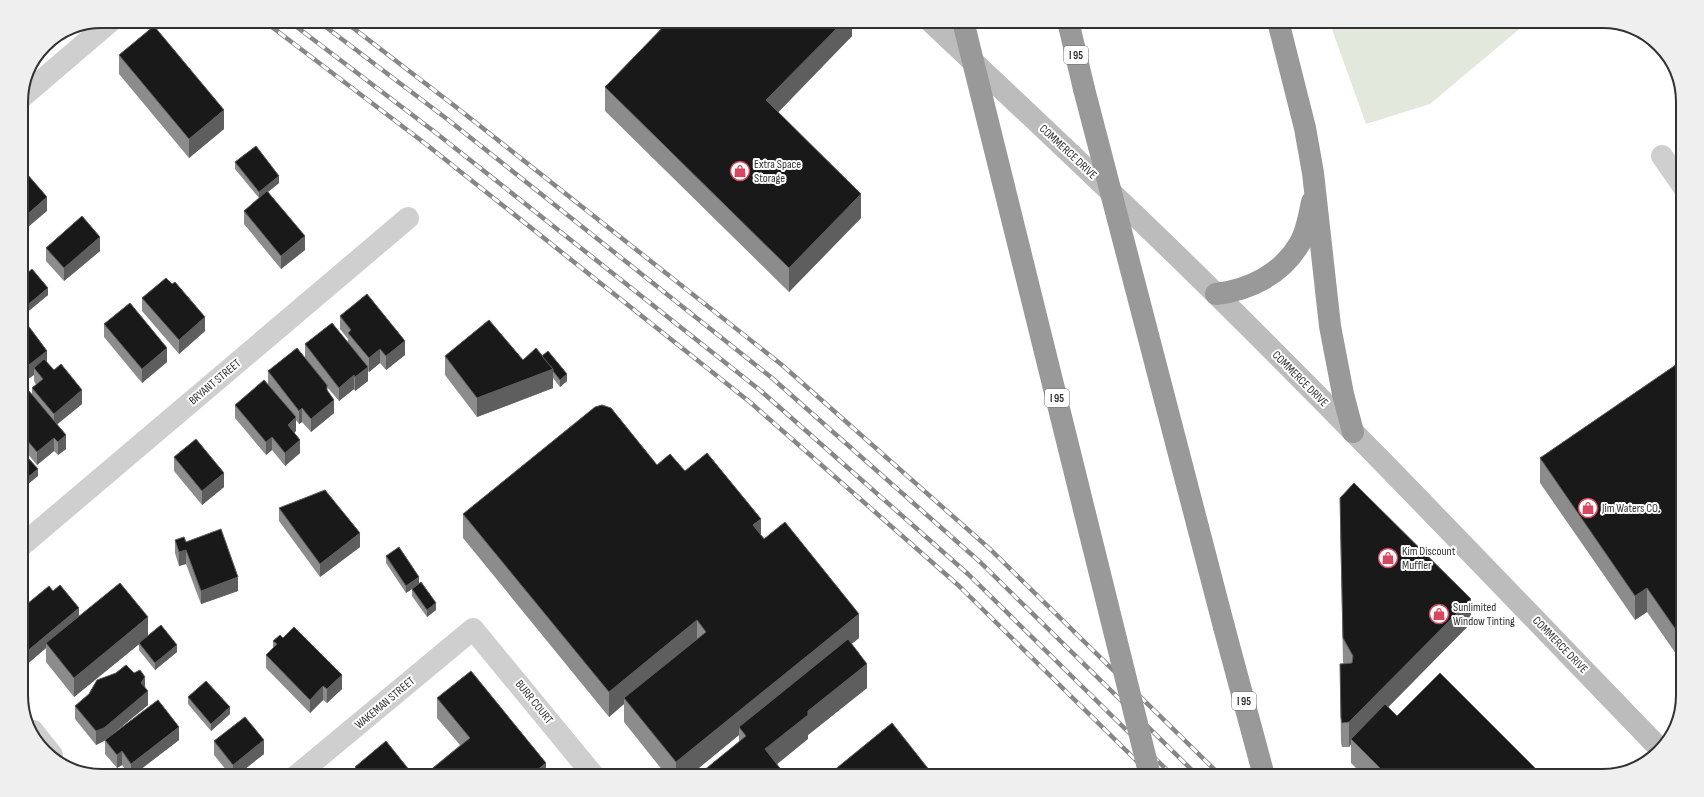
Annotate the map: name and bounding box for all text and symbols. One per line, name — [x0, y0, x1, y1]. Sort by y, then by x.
road number: I 95 — [1064, 46, 1088, 64]
street label: COMMERCE DRIVE — [1036, 122, 1100, 182]
place label: Extra Space Storage — [754, 157, 801, 186]
shop icon: Extra Space Storage — [729, 160, 751, 182]
street label: COMMERCE DRIVE — [1269, 348, 1331, 410]
street label: BRYANT STREET — [186, 356, 244, 408]
road number: I 95 — [1045, 389, 1069, 407]
shop icon: Jim Waters CO. — [1577, 497, 1599, 519]
place label: Jim Waters CO. — [1601, 501, 1660, 516]
place label: Kim Discount Muffler — [1402, 544, 1456, 573]
shop icon: Kim Discount Muffler — [1377, 547, 1399, 569]
place label: Sunlimited Window Tinting — [1453, 600, 1515, 629]
shop icon: Sunlimited Window Tinting — [1428, 603, 1450, 625]
street label: COMMERCE DRIVE — [1529, 613, 1591, 677]
street label: WAKEMAN STREET — [352, 674, 418, 732]
street label: BURR COURT — [512, 677, 556, 727]
road number: I 95 — [1232, 692, 1256, 710]

